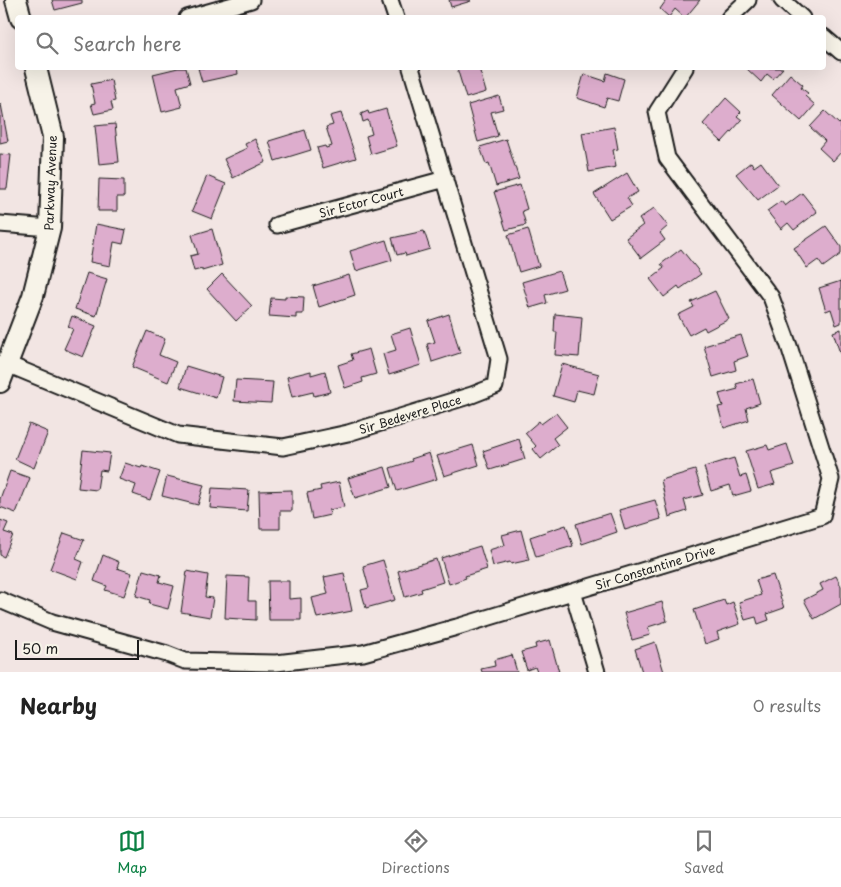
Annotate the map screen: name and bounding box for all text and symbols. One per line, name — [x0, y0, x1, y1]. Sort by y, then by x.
search box — [15, 15, 826, 70]
icon: search — [33, 29, 61, 57]
text: Search here — [73, 29, 182, 57]
street label: Parkway Avenue — [39, 135, 61, 231]
street label: Sir Ector Court — [317, 182, 405, 222]
street label: Sir Bedevere Place — [357, 390, 463, 438]
street label: Sir Constantine Drive — [593, 540, 717, 594]
scale bar — [15, 637, 139, 660]
text: 50 m — [22, 638, 58, 659]
text: Nearby — [20, 689, 97, 721]
text: 0 results — [753, 693, 821, 717]
tab: Map — [117, 827, 147, 878]
tab: Directions — [382, 827, 450, 878]
tab: Saved — [684, 827, 724, 878]

